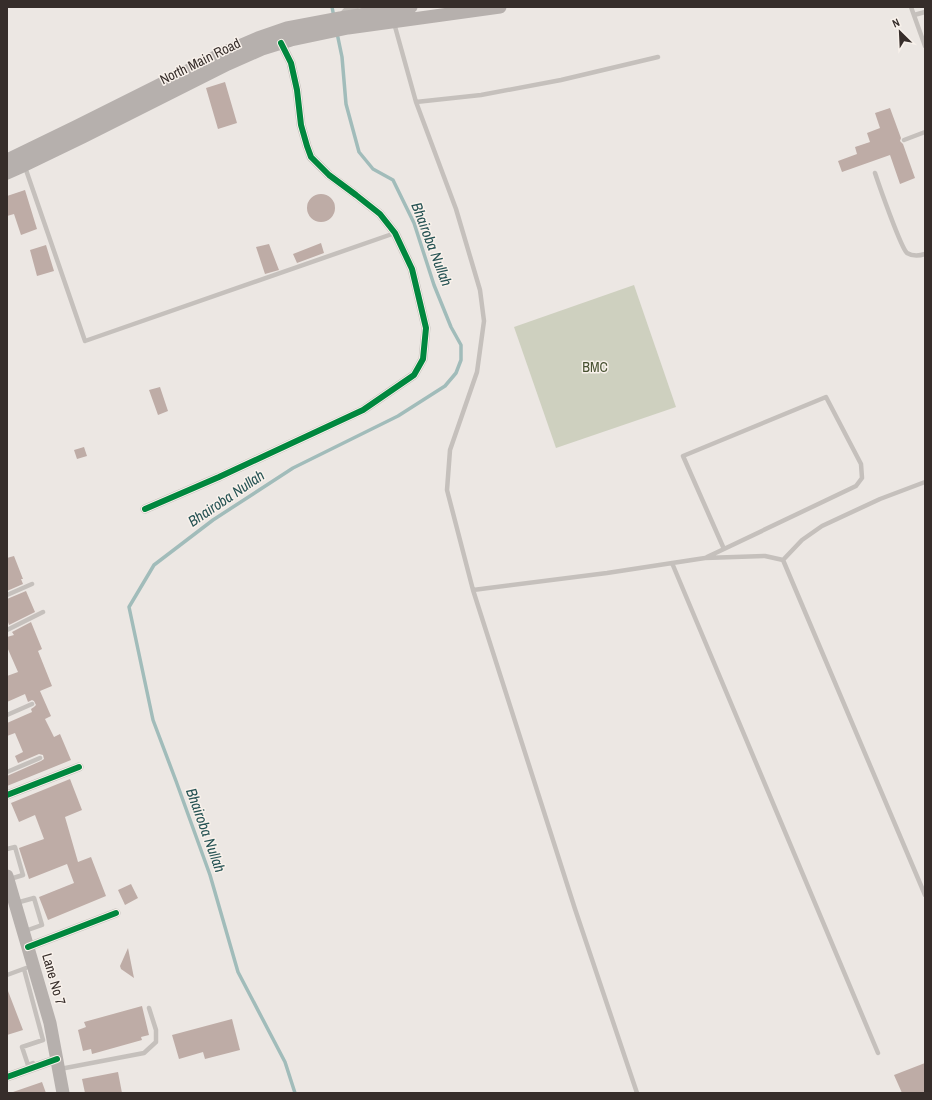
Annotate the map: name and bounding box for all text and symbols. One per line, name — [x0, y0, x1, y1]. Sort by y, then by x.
north arrow — [880, 12, 920, 52]
text: N — [890, 15, 902, 31]
street label: North Main Road — [157, 34, 243, 88]
water label: Bhairoba Nullah — [406, 199, 458, 289]
park label: BMC — [582, 358, 608, 376]
water label: Bhairoba Nullah — [184, 465, 269, 531]
water label: Bhairoba Nullah — [181, 785, 231, 875]
street label: Lane No 7 — [38, 951, 70, 1007]

